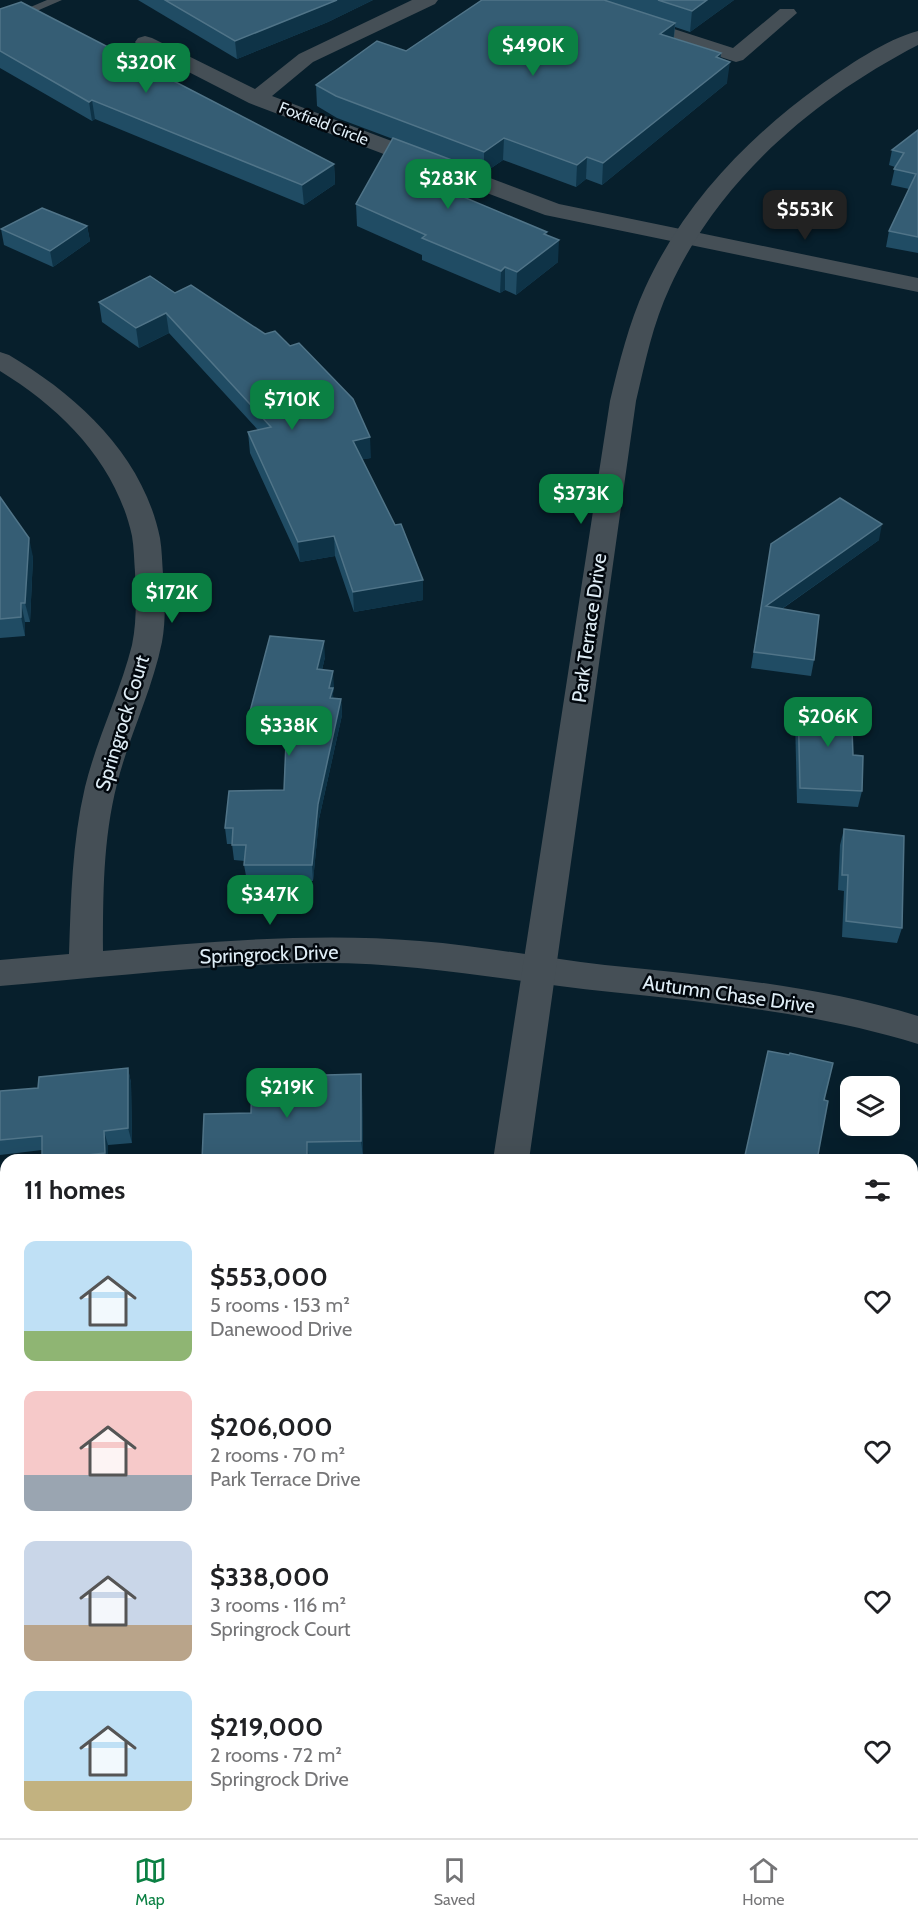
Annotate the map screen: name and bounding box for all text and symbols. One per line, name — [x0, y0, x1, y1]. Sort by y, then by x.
pin: $490K — [491, 26, 575, 77]
text: $490K — [502, 33, 564, 57]
pin: $320K — [104, 43, 188, 94]
text: $320K — [116, 50, 176, 74]
street label: Foxfield Circle — [276, 98, 371, 149]
pin: $283K — [406, 159, 490, 210]
text: $283K — [419, 166, 477, 190]
pin: $553K — [763, 190, 847, 241]
text: $553K — [777, 197, 833, 221]
pin: $710K — [250, 380, 334, 431]
text: $710K — [264, 387, 320, 411]
pin: $373K — [539, 474, 623, 525]
text: $373K — [553, 481, 609, 505]
street label: Park Terrace Drive — [567, 552, 611, 704]
pin: $172K — [130, 573, 214, 624]
text: $172K — [146, 580, 198, 604]
street label: Springrock Court — [90, 652, 154, 794]
pin: $206K — [786, 697, 870, 748]
text: $206K — [798, 704, 858, 728]
pin: $338K — [247, 706, 331, 757]
text: $338K — [260, 713, 318, 737]
pin: $347K — [228, 875, 312, 926]
text: $347K — [241, 882, 299, 906]
street label: Springrock Drive — [199, 940, 339, 968]
street label: Autumn Chase Drive — [641, 970, 817, 1018]
pin: $219K — [245, 1068, 329, 1119]
text: $219K — [260, 1075, 314, 1099]
map controls — [840, 1076, 900, 1136]
button: layers — [840, 1076, 900, 1136]
text: 11 homes — [24, 1174, 125, 1206]
icon: filters — [861, 1174, 894, 1207]
text: $553,000 — [210, 1261, 328, 1293]
icon: home — [72, 1265, 144, 1337]
icon: heart — [861, 1285, 894, 1318]
text: 5 rooms · 153 m² — [210, 1293, 350, 1317]
text: Danewood Drive — [210, 1317, 352, 1341]
text: $206,000 — [210, 1411, 333, 1443]
icon: home — [72, 1415, 144, 1487]
icon: heart — [861, 1435, 894, 1468]
text: 2 rooms · 70 m² — [210, 1443, 345, 1467]
text: Park Terrace Drive — [210, 1467, 361, 1491]
text: $338,000 — [210, 1561, 330, 1593]
icon: home — [72, 1565, 144, 1637]
icon: heart — [861, 1585, 894, 1618]
text: 3 rooms · 116 m² — [210, 1593, 346, 1617]
text: Springrock Court — [210, 1617, 351, 1641]
text: $219,000 — [210, 1711, 323, 1743]
icon: home — [72, 1715, 144, 1787]
icon: heart — [861, 1735, 894, 1768]
text: 2 rooms · 72 m² — [210, 1743, 342, 1767]
text: Springrock Drive — [210, 1767, 349, 1791]
tab: Map — [134, 1854, 167, 1909]
tab: Saved — [434, 1854, 475, 1909]
tab: Home — [742, 1854, 784, 1909]

